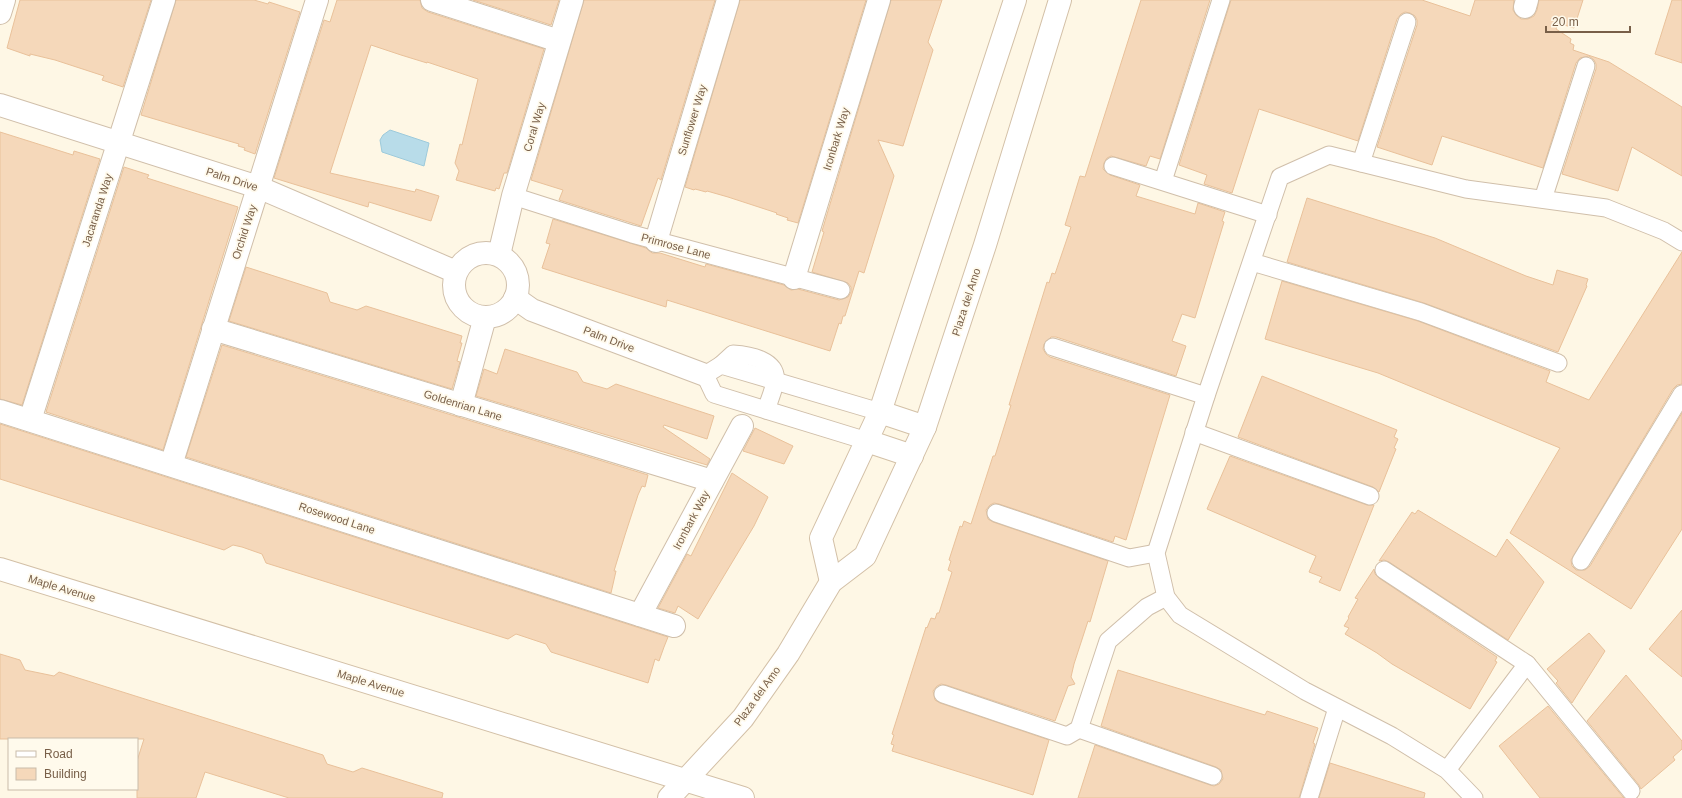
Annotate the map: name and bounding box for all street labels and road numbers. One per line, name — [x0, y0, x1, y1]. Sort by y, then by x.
street label: Sunflower Way — [676, 83, 709, 157]
street label: Coral Way — [521, 100, 547, 153]
street label: Ironbark Way — [821, 106, 851, 172]
street label: Palm Drive — [205, 165, 259, 193]
street label: Jacaranda Way — [80, 172, 115, 248]
street label: Orchid Way — [229, 203, 259, 261]
street label: Primrose Lane — [640, 231, 712, 261]
street label: Plaza del Amo — [949, 267, 983, 337]
street label: Palm Drive — [582, 324, 636, 354]
street label: Goldenrian Lane — [422, 387, 504, 423]
street label: Ironbark Way — [670, 488, 712, 552]
street label: Rosewood Lane — [297, 500, 377, 536]
street label: Maple Avenue — [27, 572, 97, 604]
street label: Plaza del Amo — [731, 664, 783, 728]
street label: Maple Avenue — [336, 667, 406, 699]

